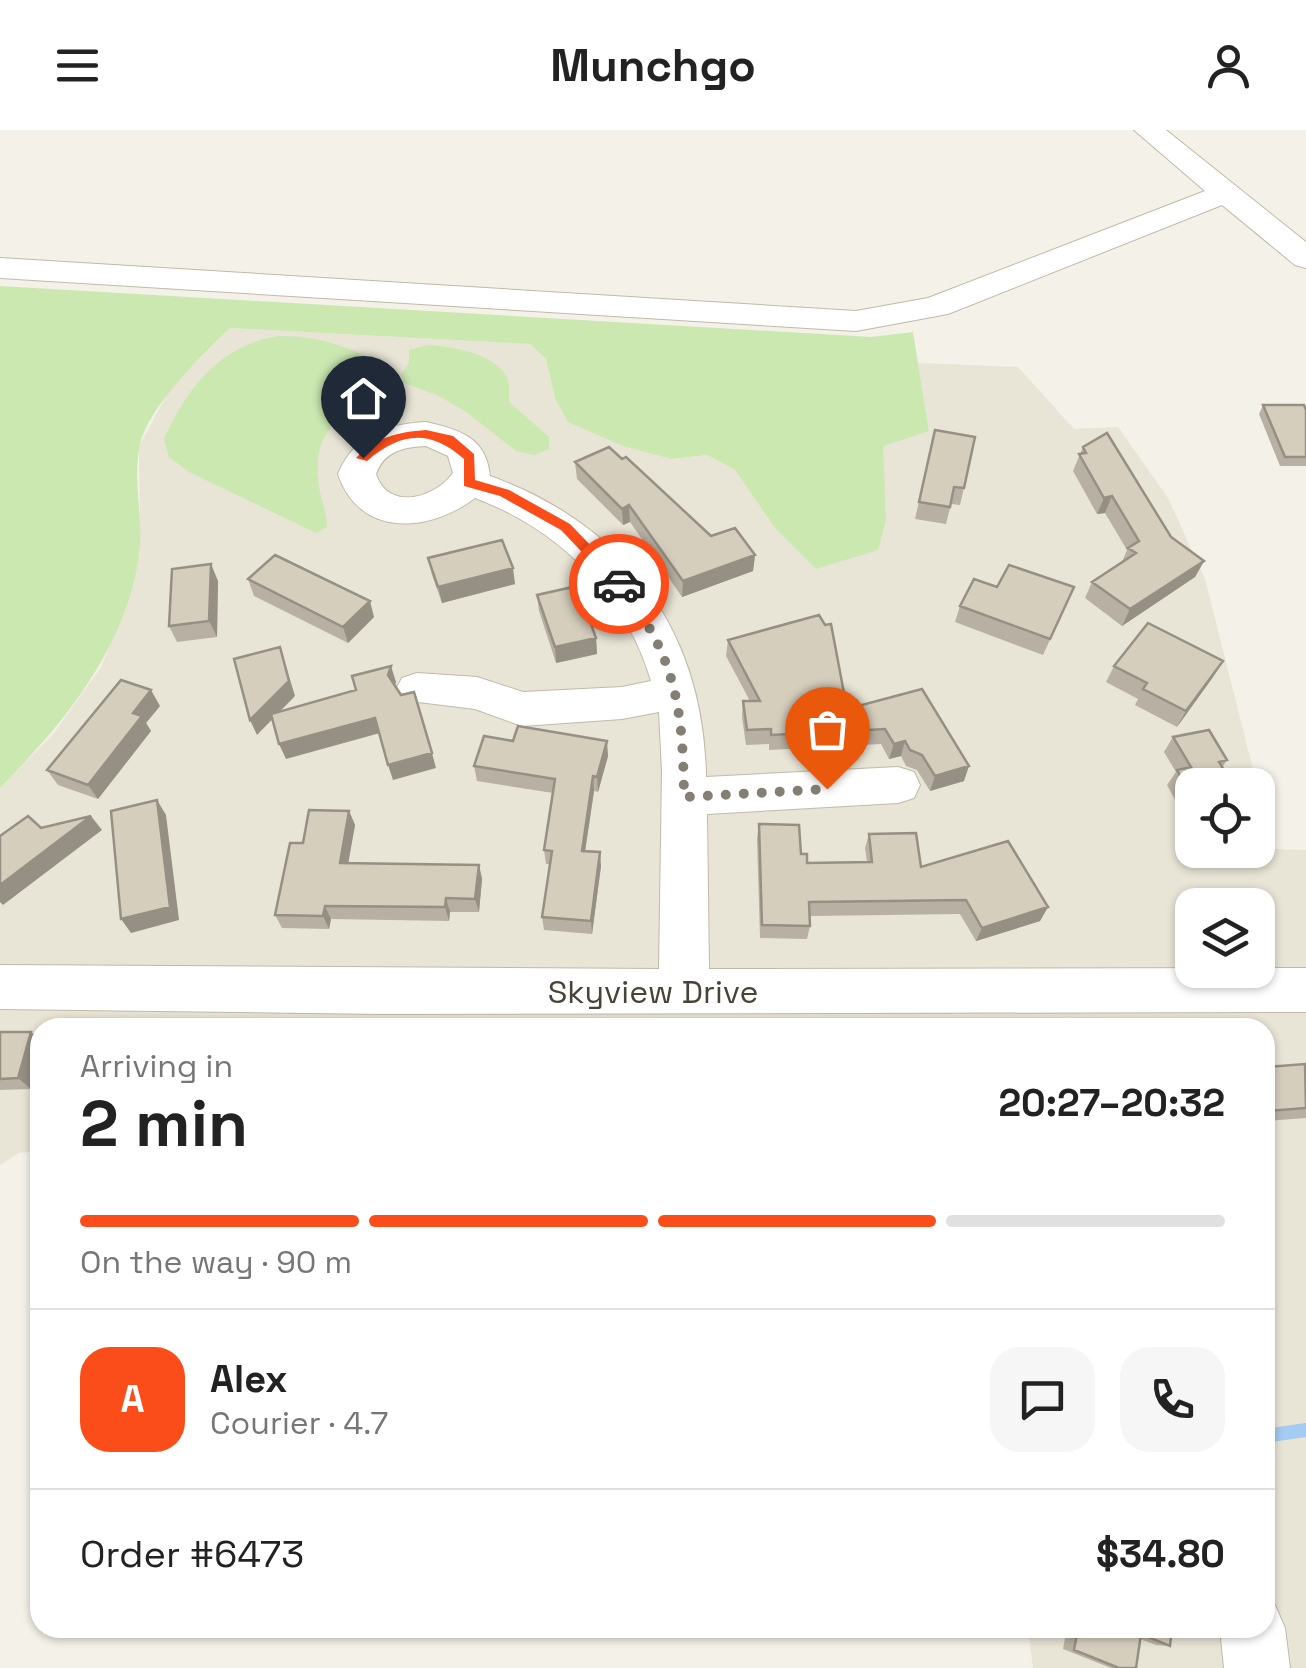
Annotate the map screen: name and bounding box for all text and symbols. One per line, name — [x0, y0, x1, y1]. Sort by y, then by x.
text: Munchgo — [550, 37, 756, 94]
icon: menu — [50, 38, 105, 93]
icon: person — [1201, 38, 1256, 93]
pin — [321, 356, 406, 459]
icon: home — [336, 371, 391, 426]
courier — [569, 534, 669, 634]
icon: car — [592, 557, 647, 612]
pin — [785, 687, 870, 790]
icon: bag — [800, 702, 855, 757]
map controls — [1175, 768, 1275, 988]
button: locate — [1175, 768, 1275, 868]
button: layers — [1175, 888, 1275, 988]
street label: Skyview Drive — [548, 972, 758, 1012]
text: Arriving in — [80, 1046, 233, 1086]
text: 20:27–20:32 — [998, 1079, 1225, 1127]
text: 2 min — [80, 1082, 248, 1165]
text: On the way · 90 m — [80, 1242, 352, 1282]
button: chat — [990, 1347, 1095, 1452]
button: phone — [1120, 1347, 1225, 1452]
text: Alex — [210, 1355, 287, 1403]
text: A — [120, 1375, 145, 1423]
text: Courier · 4.7 — [210, 1403, 388, 1443]
text: Order #6473 — [80, 1530, 304, 1578]
text: $34.80 — [1096, 1530, 1225, 1578]

